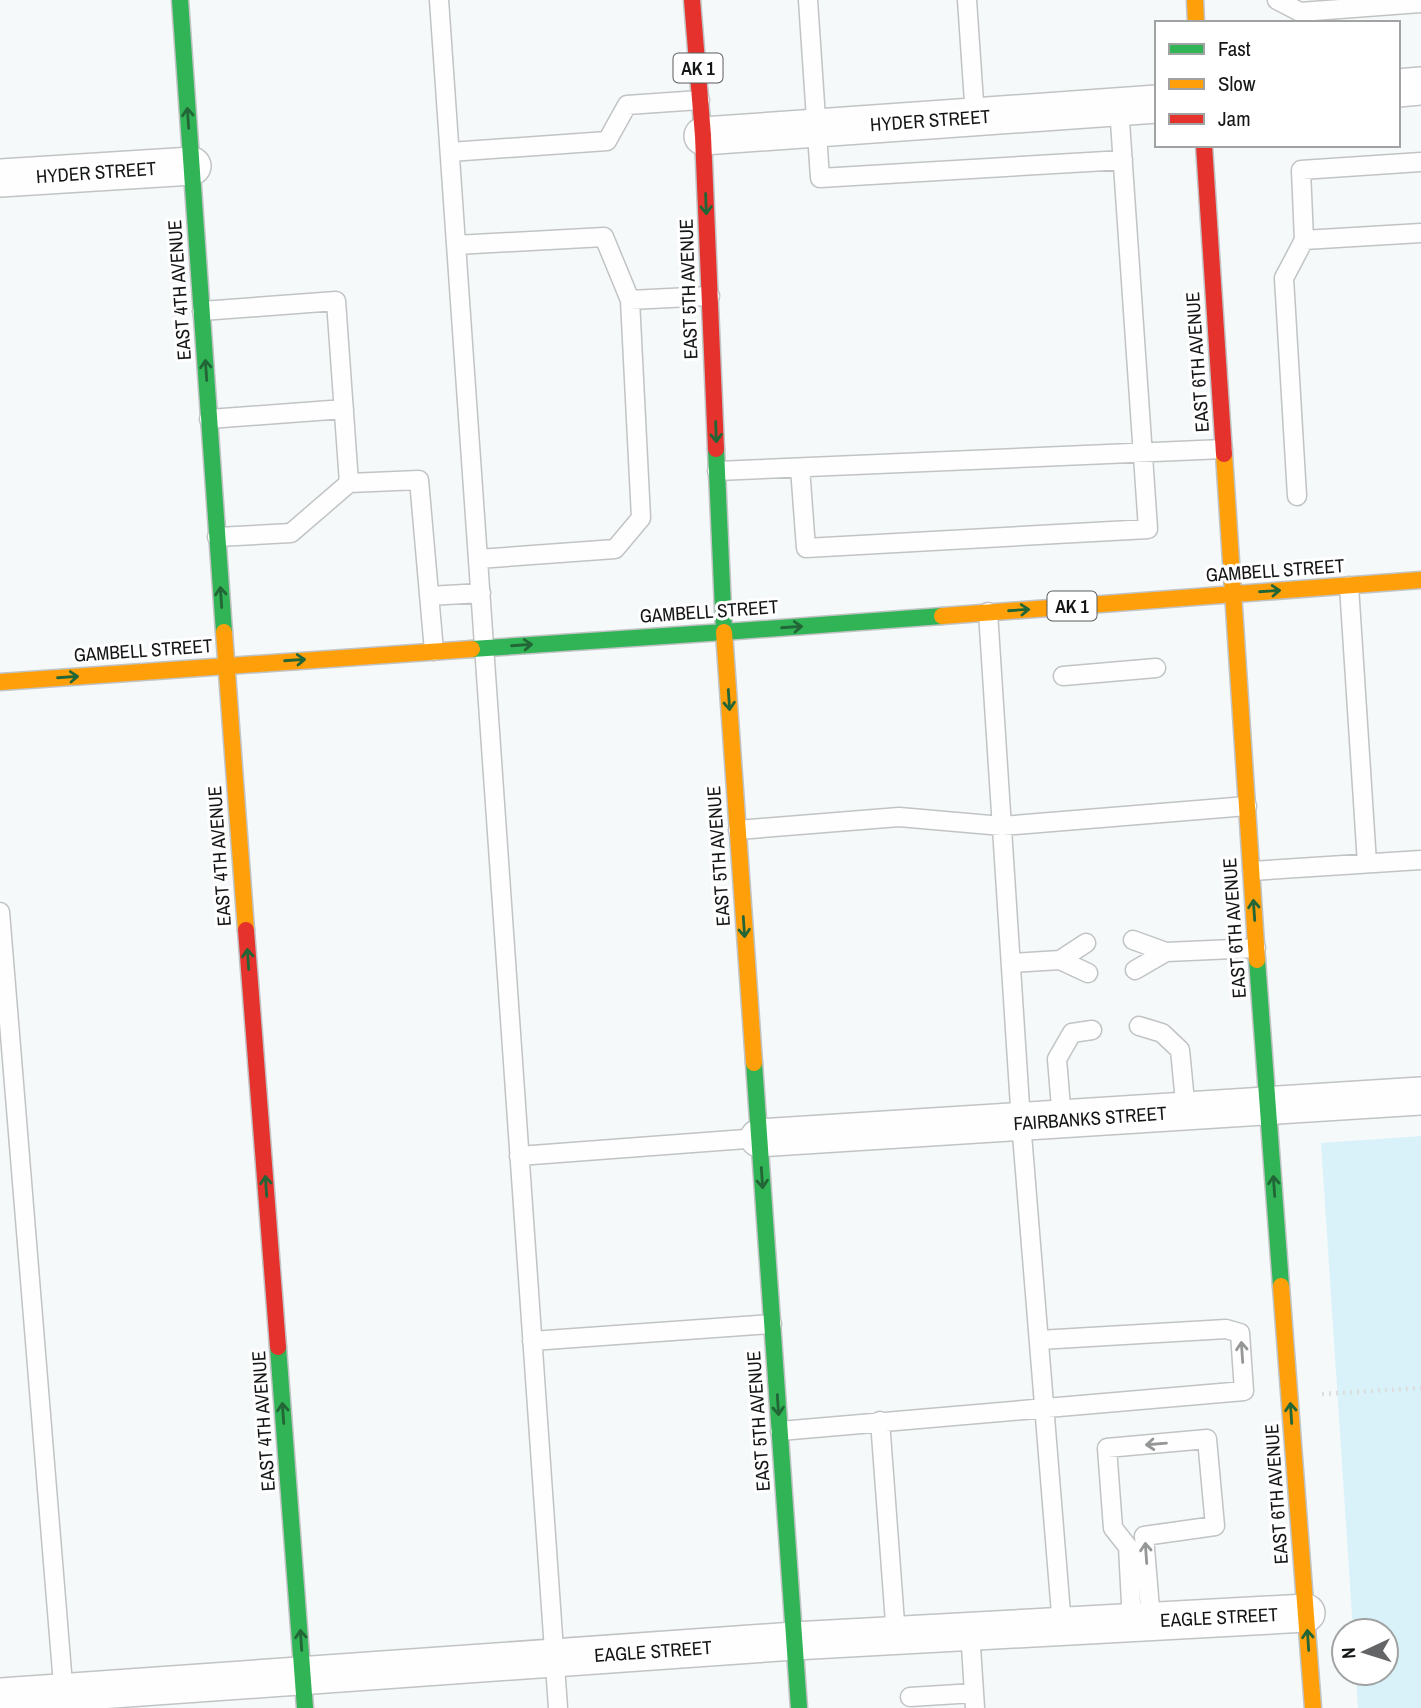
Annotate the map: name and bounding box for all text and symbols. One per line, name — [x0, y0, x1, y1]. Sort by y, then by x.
legend — [1155, 21, 1400, 147]
text: Fast — [1218, 34, 1251, 63]
road number: AK 1 — [674, 54, 722, 82]
text: Slow — [1218, 69, 1256, 98]
street label: HYDER STREET — [869, 103, 991, 137]
text: Jam — [1218, 104, 1251, 133]
one-way arrow — [181, 108, 194, 130]
street label: HYDER STREET — [35, 155, 157, 189]
one-way arrow — [699, 193, 712, 216]
street label: EAST 5TH AVENUE — [673, 218, 703, 360]
street label: EAST 4TH AVENUE — [161, 219, 197, 361]
street label: EAST 6TH AVENUE — [1179, 291, 1215, 433]
one-way arrow — [199, 359, 212, 382]
one-way arrow — [709, 420, 722, 443]
street label: GAMBELL STREET — [1205, 552, 1346, 588]
one-way arrow — [1258, 584, 1281, 597]
one-way arrow — [214, 586, 227, 609]
road number: AK 1 — [1048, 592, 1096, 620]
street label: GAMBELL STREET — [639, 593, 780, 629]
one-way arrow — [1007, 603, 1030, 616]
one-way arrow — [780, 620, 803, 633]
street label: GAMBELL STREET — [73, 632, 214, 668]
one-way arrow — [510, 638, 533, 651]
one-way arrow — [283, 653, 306, 666]
one-way arrow — [56, 670, 79, 683]
one-way arrow — [722, 688, 735, 711]
street label: EAST 4TH AVENUE — [201, 785, 237, 927]
street label: EAST 5TH AVENUE — [700, 785, 736, 927]
street label: EAST 6TH AVENUE — [1216, 857, 1252, 999]
one-way arrow — [1247, 900, 1260, 922]
one-way arrow — [738, 915, 751, 938]
one-way arrow — [242, 948, 255, 971]
street label: FAIRBANKS STREET — [1013, 1100, 1168, 1136]
one-way arrow — [756, 1166, 769, 1189]
one-way arrow — [259, 1175, 272, 1198]
one-way arrow — [1267, 1175, 1280, 1198]
one-way arrow — [1235, 1340, 1248, 1363]
street label: EAST 4TH AVENUE — [245, 1350, 281, 1492]
street label: EAST 5TH AVENUE — [740, 1350, 776, 1492]
one-way arrow — [772, 1393, 785, 1416]
one-way arrow — [276, 1402, 289, 1425]
one-way arrow — [1284, 1402, 1297, 1425]
street label: EAST 6TH AVENUE — [1258, 1423, 1294, 1565]
one-way arrow — [1145, 1438, 1168, 1451]
one-way arrow — [1139, 1542, 1152, 1565]
street label: EAGLE STREET — [1160, 1601, 1279, 1633]
north arrow — [1330, 1617, 1400, 1687]
one-way arrow — [294, 1629, 307, 1652]
one-way arrow — [1301, 1629, 1314, 1652]
street label: EAGLE STREET — [593, 1634, 713, 1668]
text: N — [1335, 1647, 1361, 1660]

